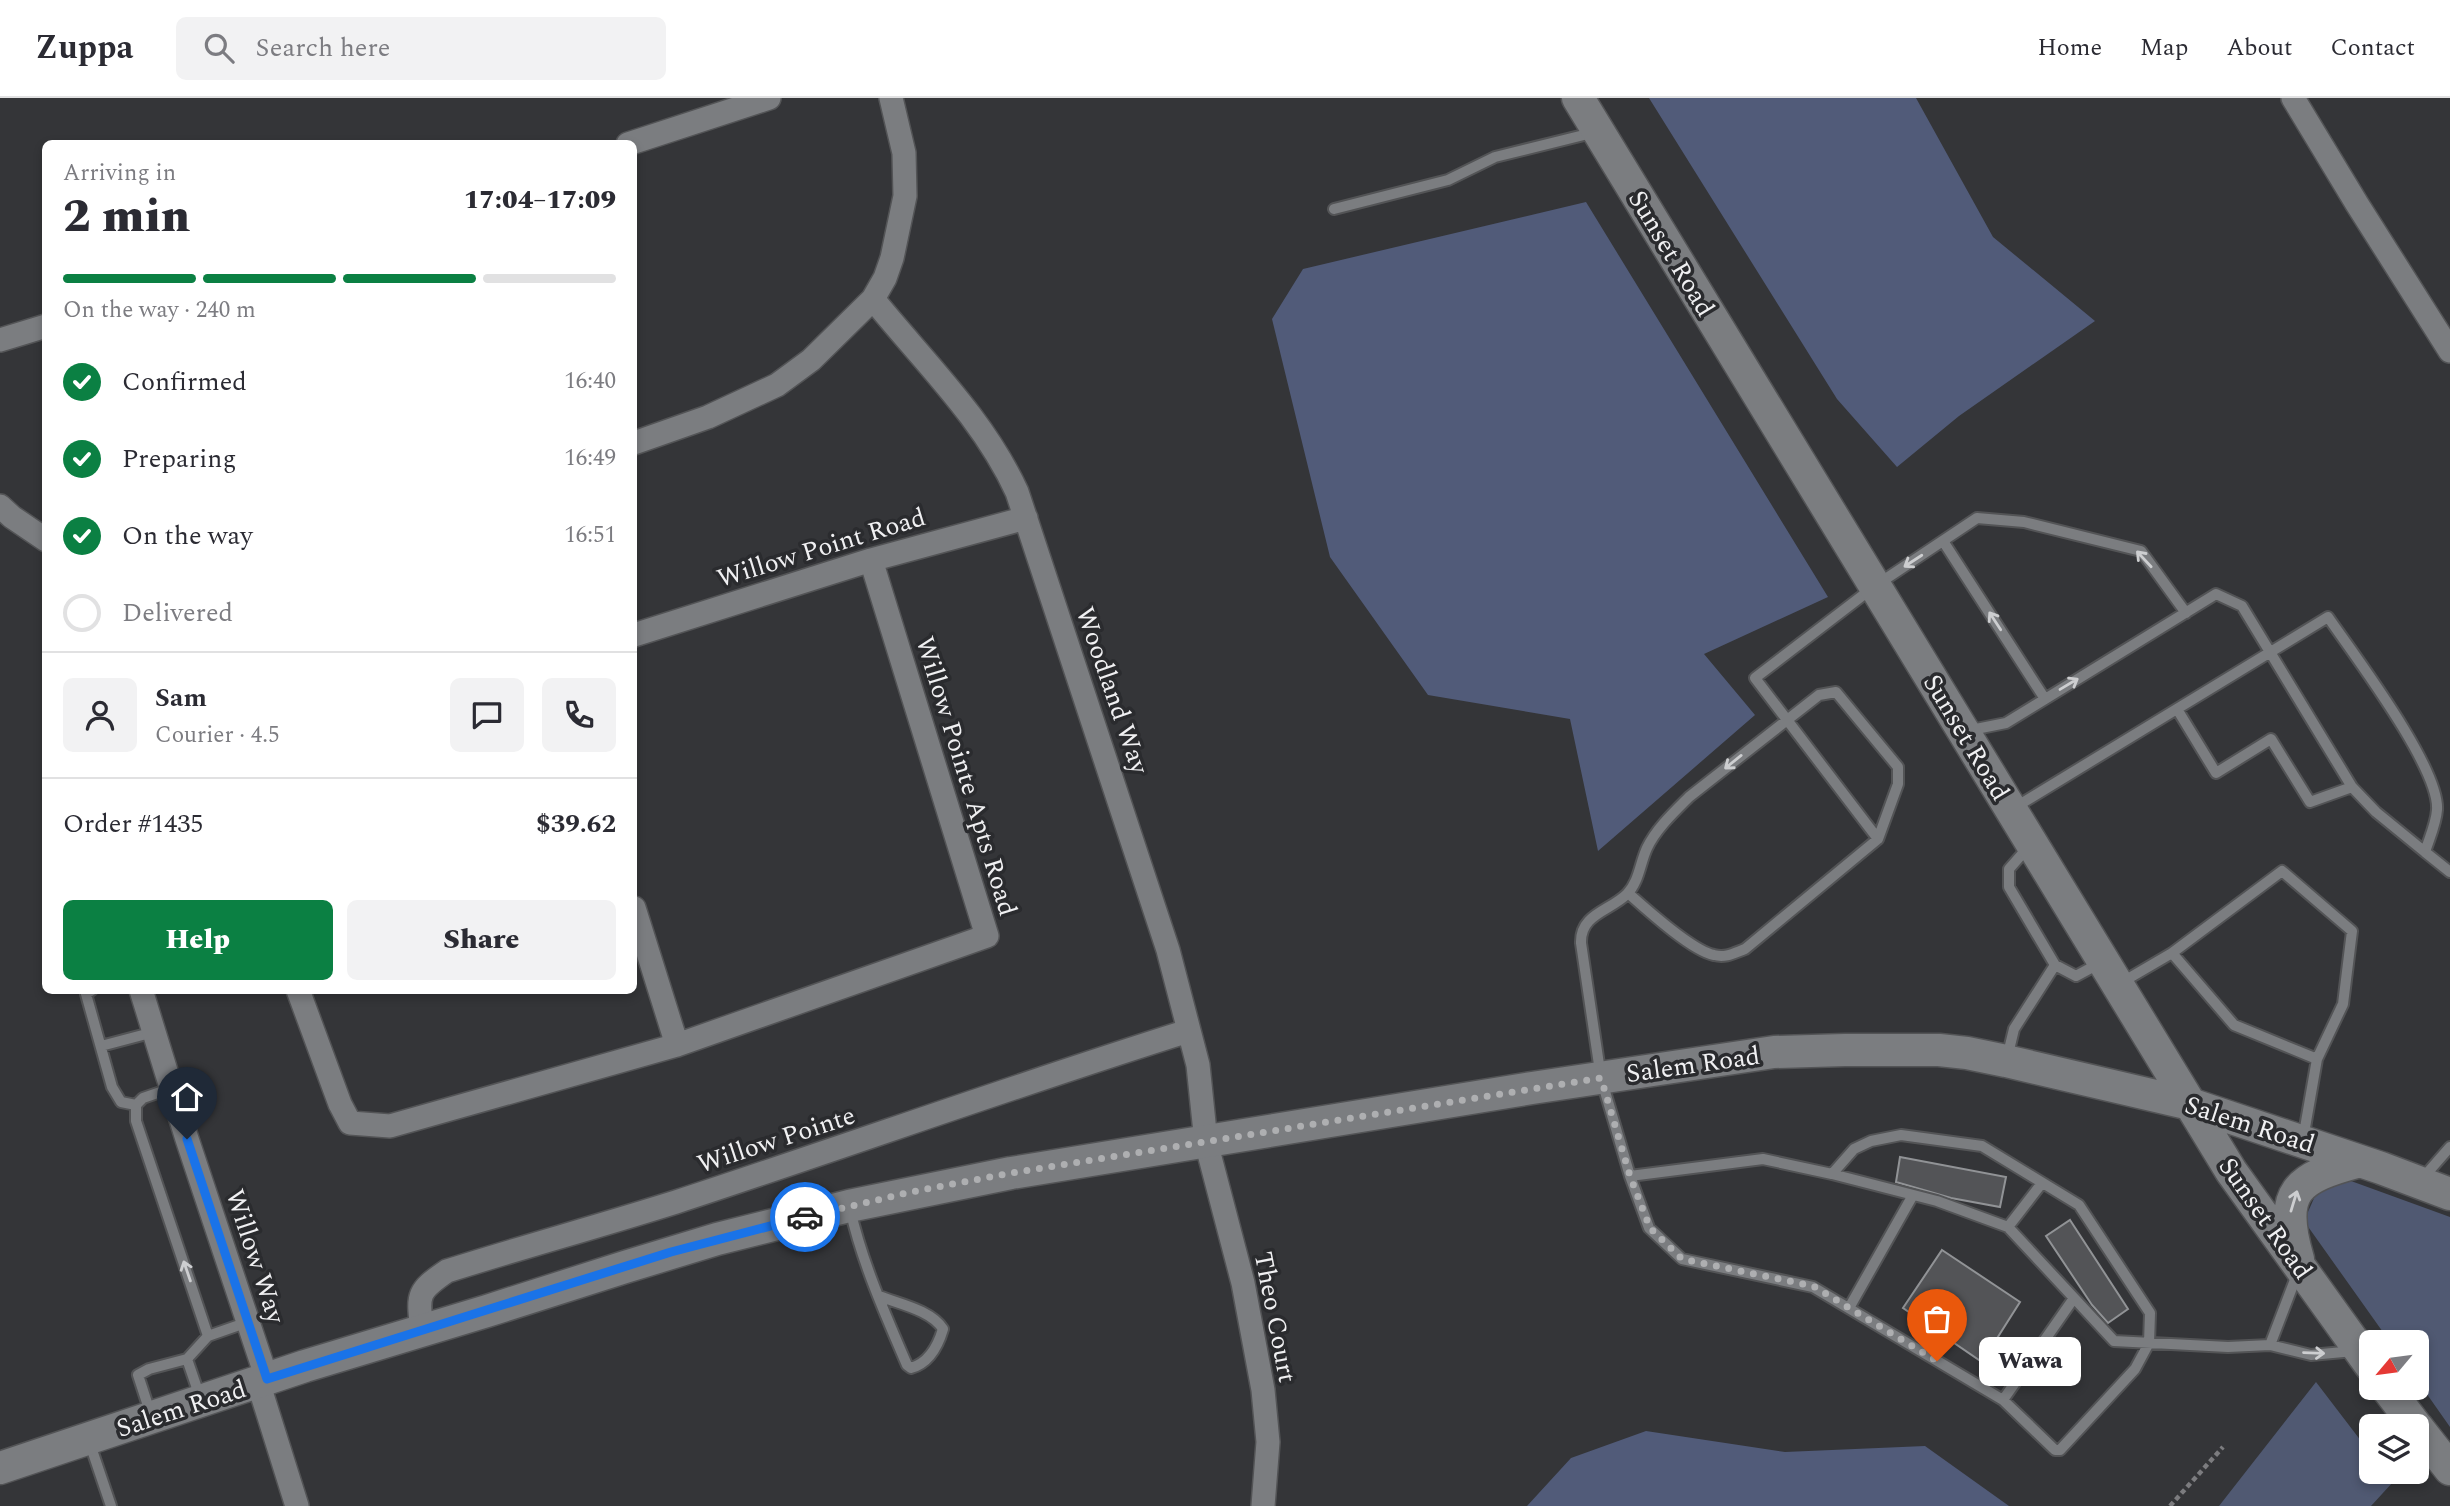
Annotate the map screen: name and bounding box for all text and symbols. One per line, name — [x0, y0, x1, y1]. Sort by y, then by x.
search box — [176, 17, 666, 80]
text: Zuppa — [35, 23, 134, 73]
text: Search here — [256, 28, 390, 68]
icon: search — [200, 29, 238, 67]
text: Home — [2037, 30, 2102, 66]
text: Map — [2140, 30, 2188, 66]
text: About — [2226, 30, 2292, 66]
text: Contact — [2330, 30, 2415, 66]
text: Arriving in — [63, 156, 176, 191]
text: 17:04–17:09 — [464, 180, 616, 220]
text: 2 min — [63, 182, 190, 252]
street label: Sunset Road — [1618, 183, 1725, 325]
text: On the way · 240 m — [63, 293, 256, 328]
text: Confirmed — [122, 362, 247, 402]
icon: check — [63, 363, 101, 401]
text: 16:40 — [564, 364, 616, 399]
text: Preparing — [122, 439, 236, 479]
icon: check — [63, 440, 101, 478]
text: 16:49 — [564, 441, 616, 476]
street label: Willow Point Road — [712, 497, 931, 599]
text: On the way — [122, 516, 253, 556]
icon: check — [63, 517, 101, 555]
text: 16:51 — [564, 518, 616, 553]
one-way arrow — [2136, 550, 2153, 567]
one-way arrow — [1904, 554, 1923, 568]
text: Delivered — [122, 593, 233, 633]
street label: Woodland Way — [1065, 601, 1160, 781]
one-way arrow — [1987, 612, 2002, 631]
street label: Willow Pointe Apts Road — [904, 632, 1028, 921]
street label: Sunset Road — [1913, 667, 2020, 809]
one-way arrow — [2058, 677, 2078, 691]
button: person — [63, 678, 137, 752]
text: Sam — [155, 678, 207, 718]
button: chat — [450, 678, 524, 752]
button: phone — [542, 678, 616, 752]
text: Courier · 4.5 — [155, 718, 280, 753]
one-way arrow — [1724, 754, 1742, 770]
text: Order #1435 — [63, 804, 203, 844]
text: $39.62 — [536, 804, 616, 844]
button: Help — [63, 900, 333, 980]
button: Share — [347, 900, 616, 980]
street label: Salem Road — [1624, 1036, 1763, 1094]
pin — [157, 1067, 217, 1139]
icon: home — [168, 1078, 206, 1116]
street label: Salem Road — [2180, 1085, 2320, 1165]
street label: Willow Pointe — [692, 1096, 860, 1184]
street label: Sunset Road — [2208, 1149, 2322, 1288]
courier — [770, 1182, 840, 1252]
street label: Willow Way — [215, 1184, 296, 1330]
one-way arrow — [2288, 1190, 2301, 1212]
icon: car — [786, 1198, 824, 1236]
street label: Theo Court — [1243, 1248, 1307, 1386]
one-way arrow — [180, 1260, 193, 1282]
pin — [1907, 1289, 1967, 1361]
icon: bag — [1918, 1300, 1956, 1338]
north arrow — [2359, 1330, 2429, 1400]
map controls — [2359, 1330, 2429, 1484]
callout: Wawa — [1979, 1336, 2080, 1386]
text: Wawa — [1998, 1344, 2062, 1379]
one-way arrow — [2302, 1347, 2325, 1360]
street label: Salem Road — [111, 1369, 251, 1449]
button: layers — [2359, 1414, 2429, 1484]

